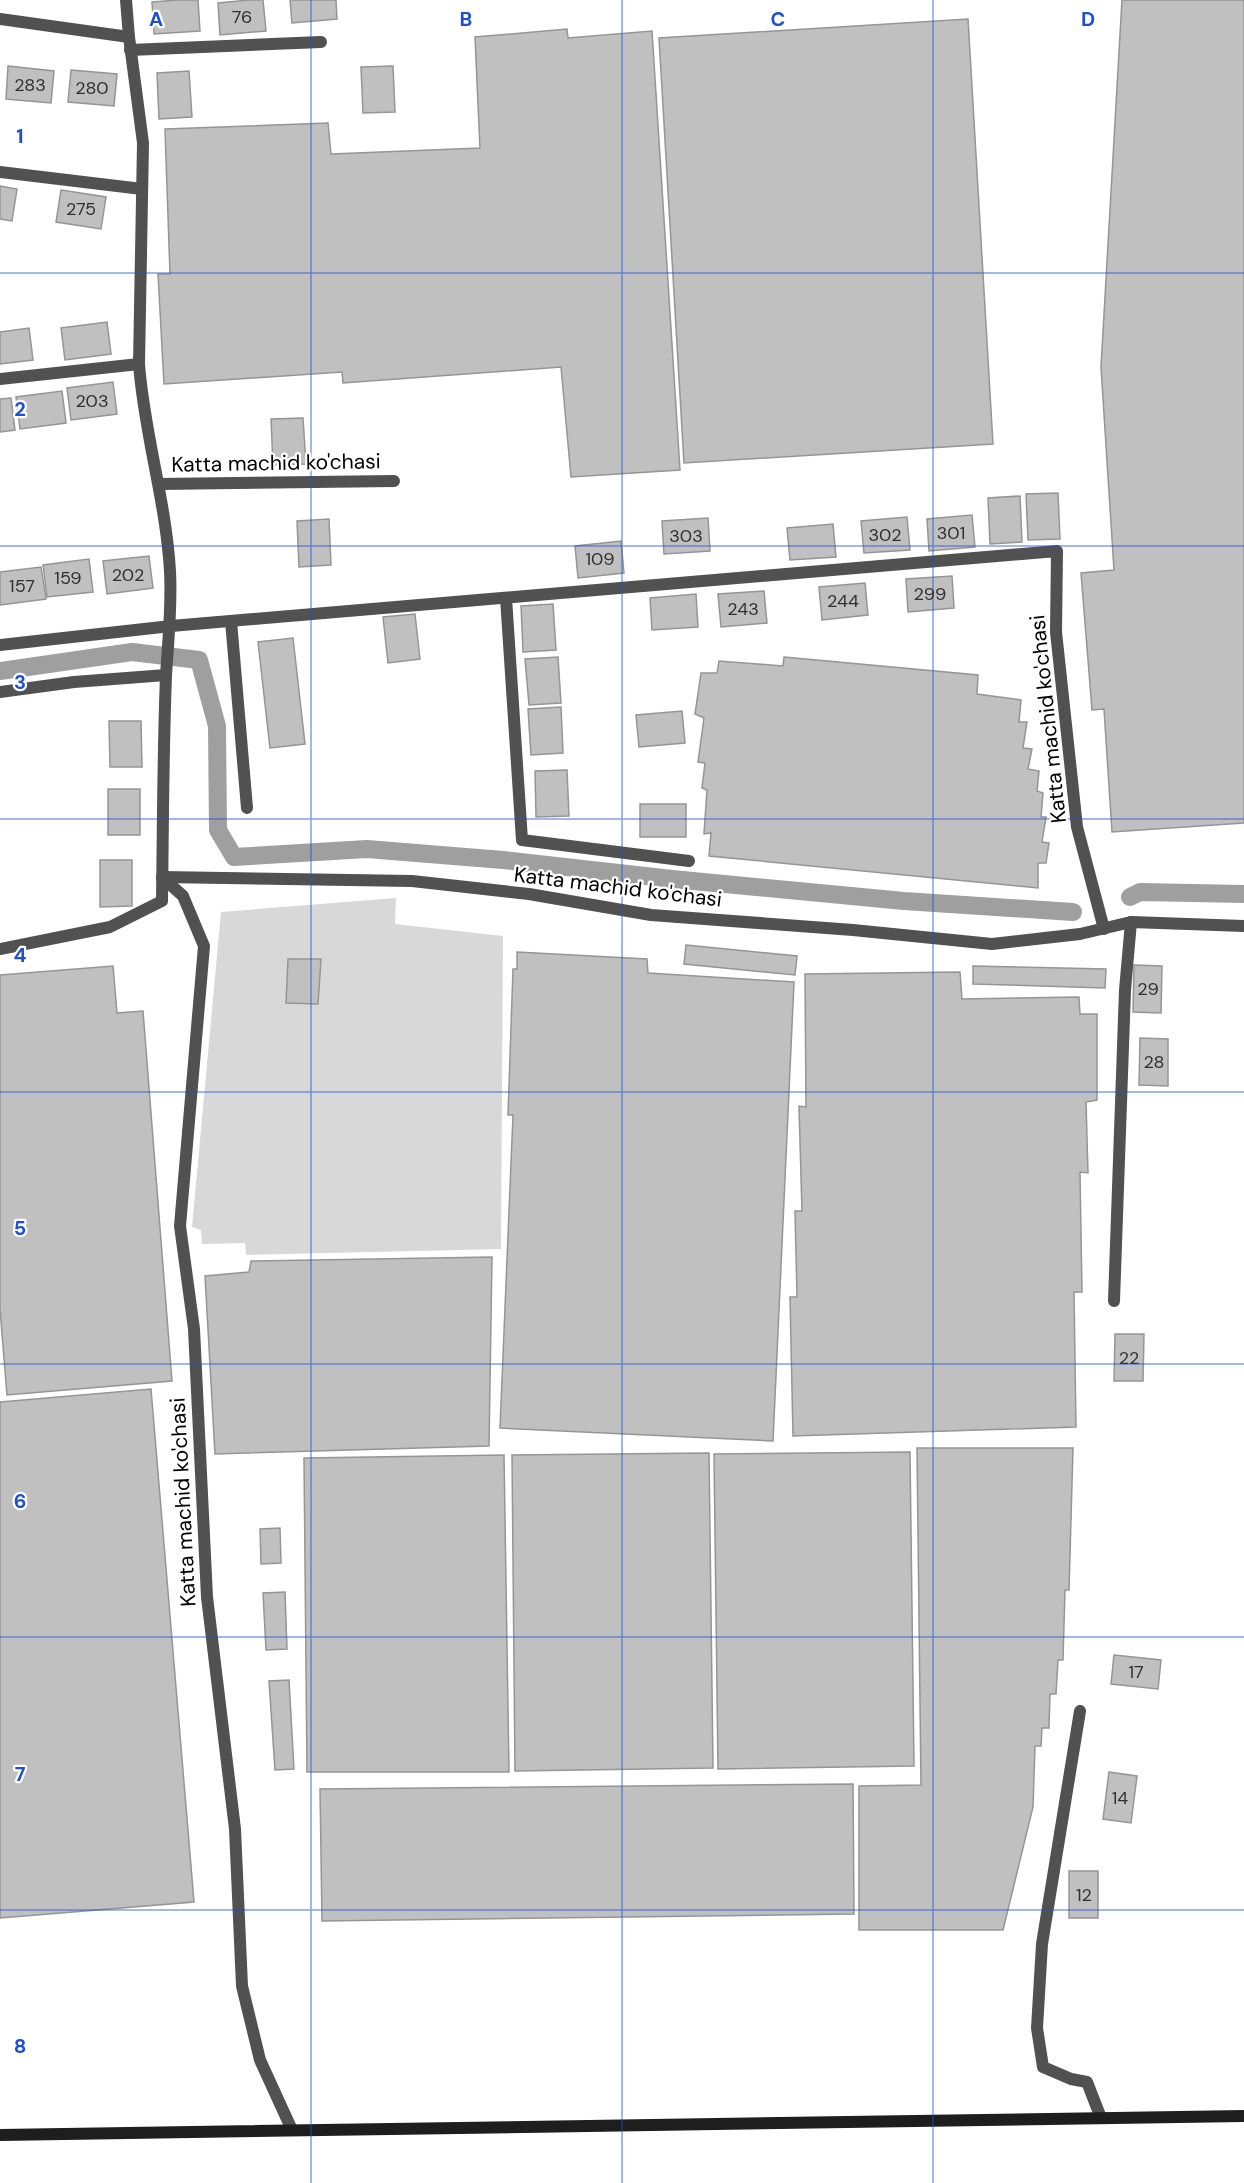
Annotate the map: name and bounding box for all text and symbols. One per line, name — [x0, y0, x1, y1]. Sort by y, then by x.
house number: 76 — [232, 5, 252, 29]
text: A — [149, 6, 163, 32]
text: B — [460, 6, 472, 32]
text: C — [771, 6, 785, 32]
text: D — [1081, 6, 1095, 32]
house number: 283 — [14, 73, 46, 97]
house number: 280 — [75, 76, 109, 100]
text: 1 — [16, 123, 24, 149]
house number: 275 — [66, 197, 96, 221]
house number: 203 — [75, 389, 109, 413]
text: 2 — [14, 396, 26, 422]
street label: Katta machid ko'chasi — [171, 447, 381, 479]
house number: 301 — [937, 521, 965, 545]
house number: 302 — [868, 523, 902, 547]
house number: 303 — [669, 524, 703, 548]
house number: 109 — [585, 547, 615, 571]
house number: 202 — [112, 563, 144, 587]
house number: 159 — [54, 566, 82, 590]
house number: 157 — [9, 574, 35, 598]
house number: 299 — [914, 582, 946, 606]
house number: 244 — [827, 589, 859, 613]
house number: 243 — [727, 597, 759, 621]
street label: Katta machid ko'chasi — [1023, 613, 1073, 825]
text: 3 — [14, 669, 26, 695]
street label: Katta machid ko'chasi — [512, 860, 724, 914]
text: 4 — [14, 942, 27, 968]
house number: 29 — [1137, 977, 1159, 1001]
house number: 28 — [1143, 1050, 1165, 1074]
text: 5 — [14, 1215, 26, 1241]
house number: 22 — [1119, 1346, 1139, 1370]
street label: Katta machid ko'chasi — [164, 1397, 202, 1607]
text: 6 — [14, 1488, 26, 1514]
house number: 17 — [1128, 1660, 1144, 1684]
text: 7 — [15, 1761, 26, 1787]
house number: 14 — [1112, 1786, 1128, 1810]
house number: 12 — [1076, 1883, 1092, 1907]
text: 8 — [14, 2033, 26, 2059]

